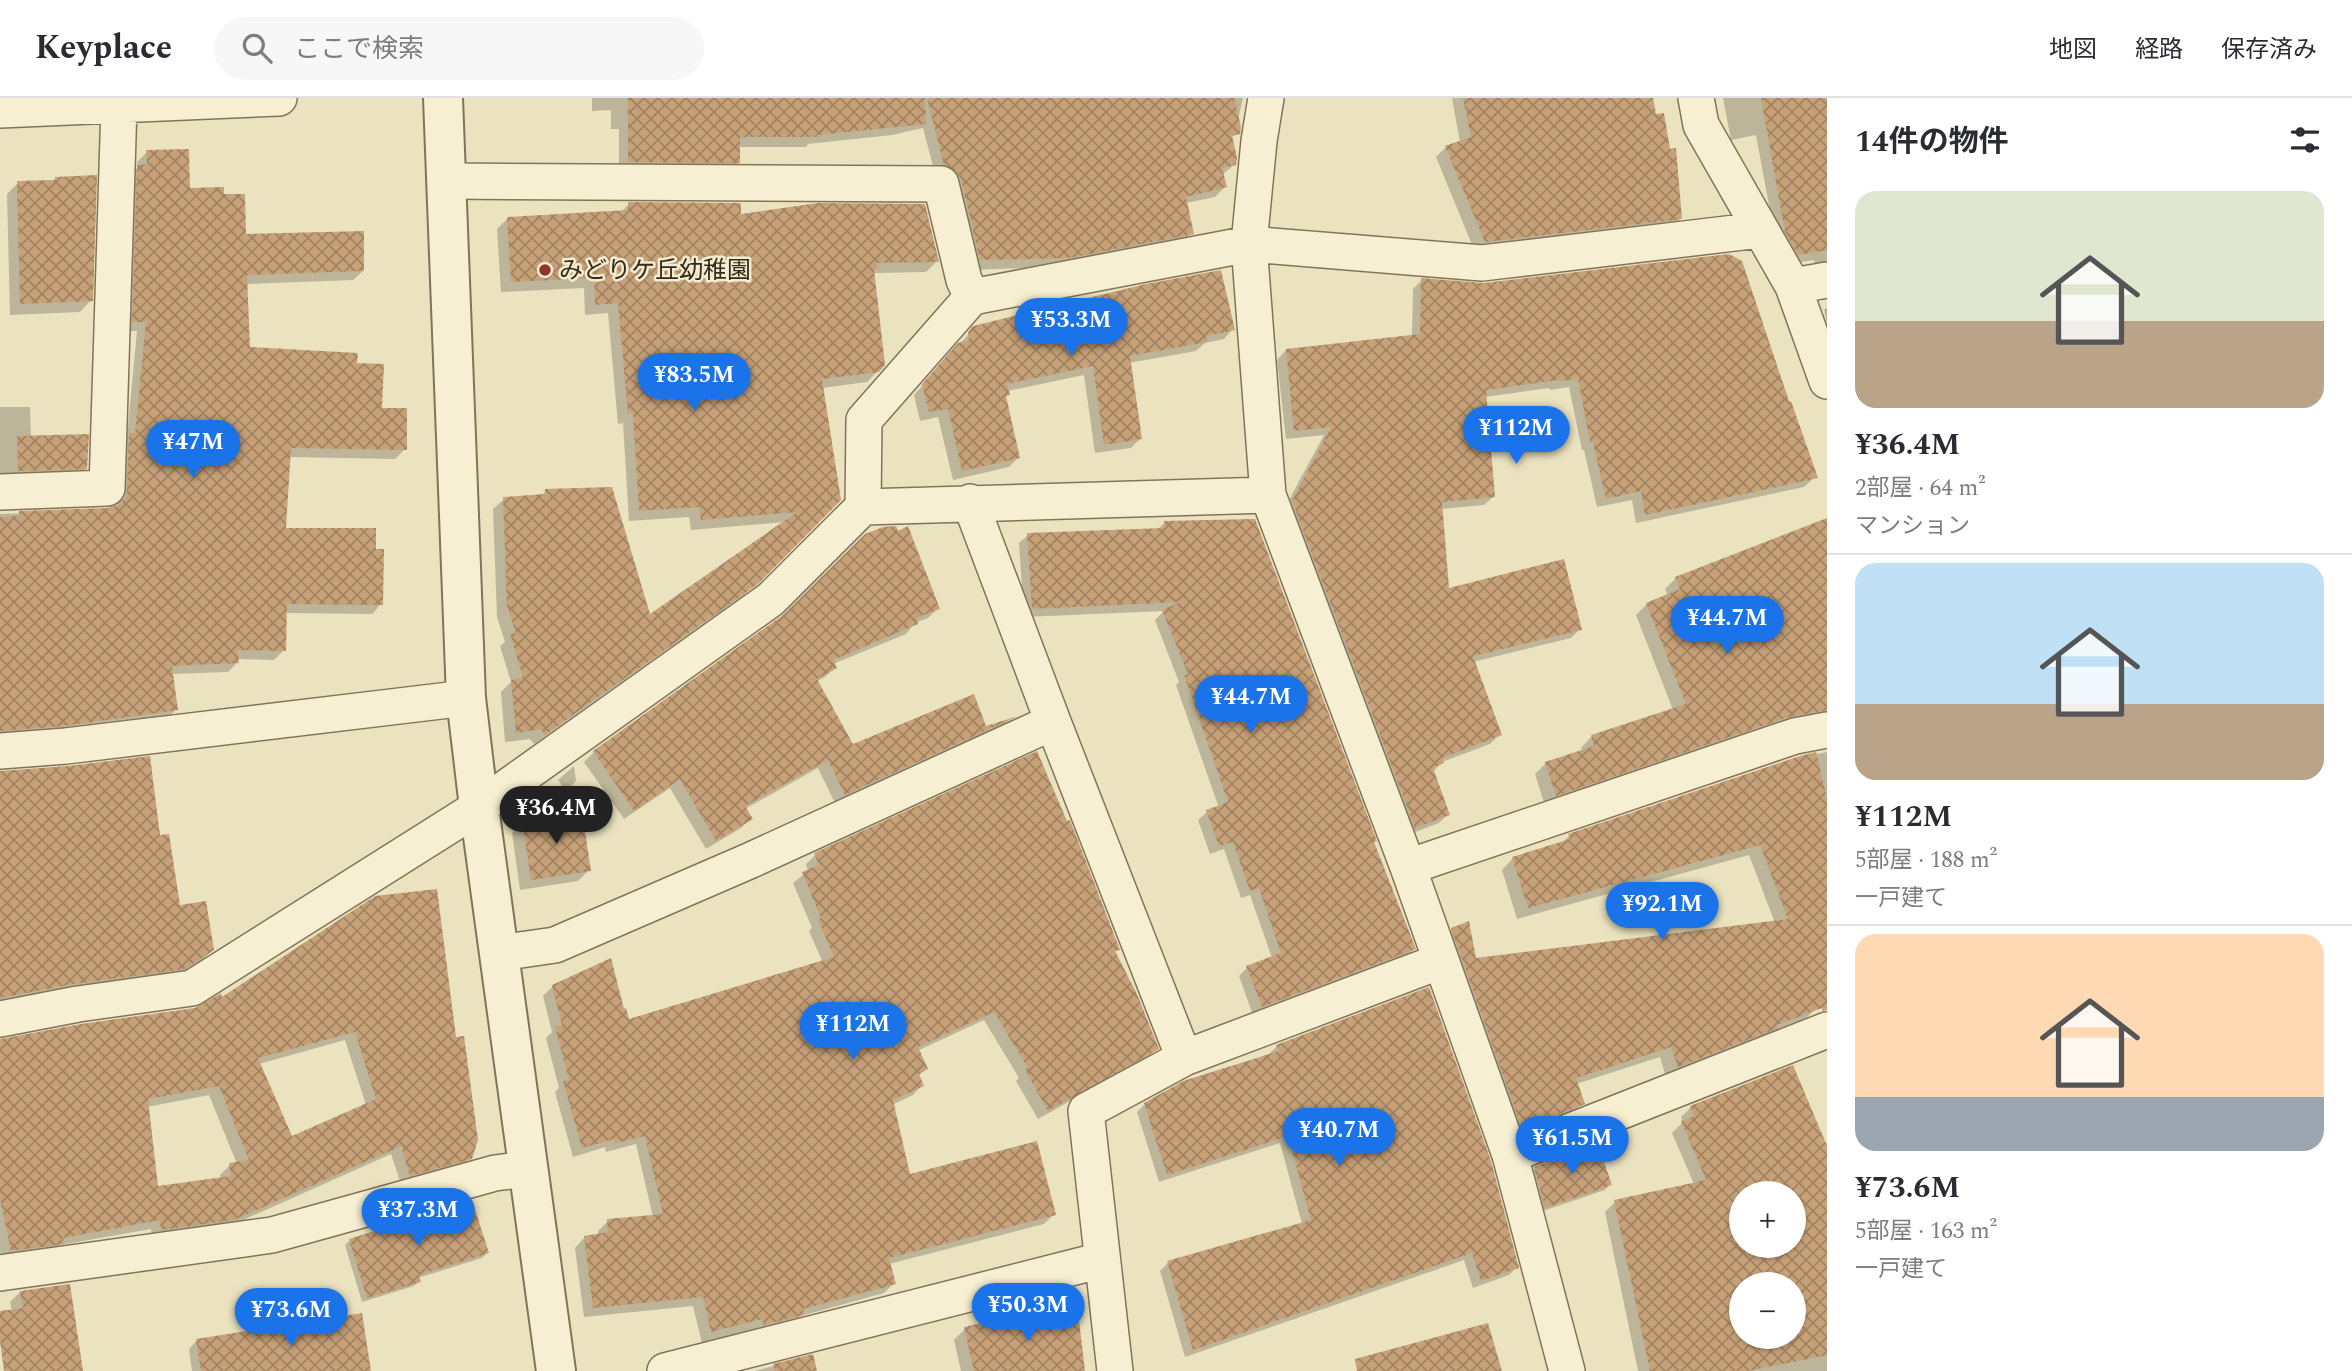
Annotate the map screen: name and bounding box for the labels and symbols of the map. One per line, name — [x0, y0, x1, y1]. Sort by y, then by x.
place label: みどりケ丘幼稚園 — [559, 253, 751, 289]
marker: みどりケ丘幼稚園 — [537, 262, 553, 278]
pin: ¥53.3M — [1014, 299, 1128, 358]
pin: ¥83.5M — [637, 354, 751, 413]
pin: ¥112M — [1467, 406, 1565, 466]
pin: ¥47M — [152, 420, 234, 480]
pin: ¥44.7M — [1670, 596, 1784, 656]
pin: ¥44.7M — [1194, 676, 1308, 735]
pin: ¥36.4M — [499, 786, 613, 846]
pin: ¥92.1M — [1605, 882, 1719, 942]
pin: ¥112M — [804, 1002, 902, 1062]
pin: ¥40.7M — [1282, 1108, 1396, 1168]
pin: ¥61.5M — [1515, 1116, 1629, 1176]
pin: ¥37.3M — [361, 1188, 475, 1248]
pin: ¥50.3M — [971, 1284, 1085, 1343]
pin: ¥73.6M — [234, 1288, 348, 1348]

